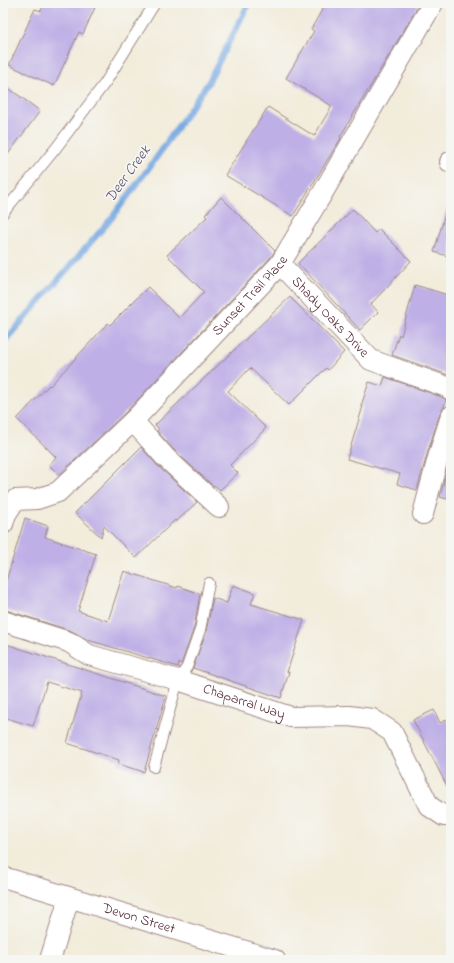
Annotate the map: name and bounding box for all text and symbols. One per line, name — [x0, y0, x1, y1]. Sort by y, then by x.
water label: Deer Creek — [100, 140, 157, 207]
street label: Sunset Trail Place — [207, 251, 294, 341]
street label: Shady Oaks Drive — [286, 272, 375, 363]
street label: Chaparral Way — [200, 678, 288, 726]
street label: Devon Street — [99, 897, 178, 940]

